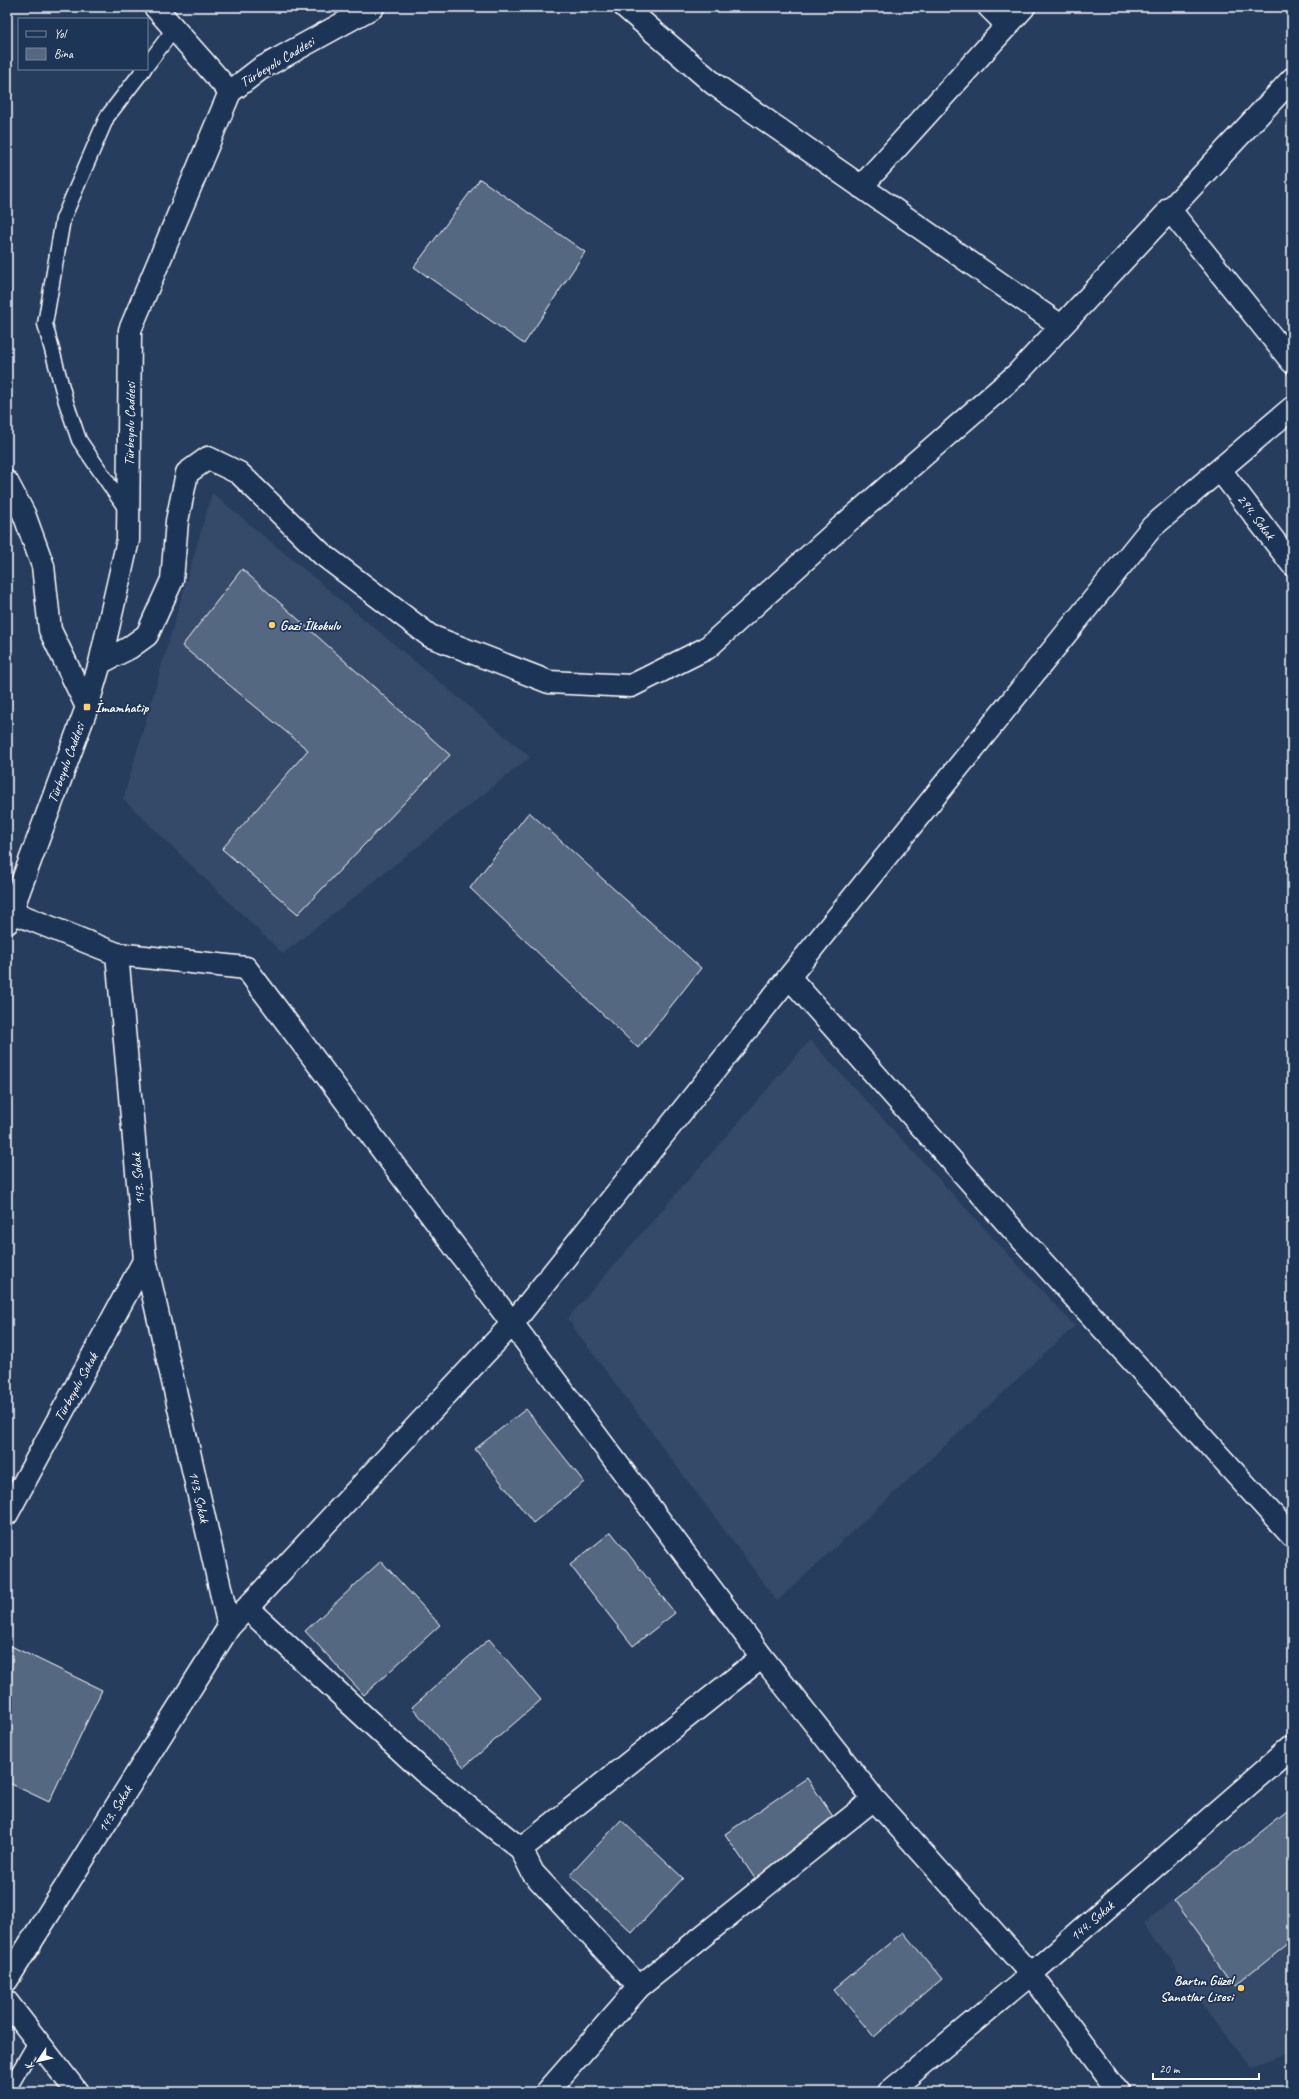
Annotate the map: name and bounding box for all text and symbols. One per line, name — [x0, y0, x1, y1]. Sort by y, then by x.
legend — [18, 18, 148, 70]
text: Yol — [54, 26, 68, 42]
street label: Türbeyolu Caddesi — [237, 32, 319, 91]
text: Bina — [54, 46, 74, 62]
street label: Türbeyolu Caddesi — [121, 380, 139, 466]
street label: 294. Sokak — [1233, 491, 1279, 544]
place label: Gazi İlkokulu — [280, 617, 342, 634]
marker: Gazi İlkokulu — [267, 620, 277, 630]
place label: İmamhatip — [95, 699, 150, 716]
marker: İmamhatip — [82, 702, 92, 712]
street label: Türbeyolu Caddesi — [44, 719, 89, 805]
street label: 143. Sokak — [127, 1151, 149, 1206]
street label: Türbeyolu Sokak — [50, 1349, 102, 1424]
street label: 143. Sokak — [185, 1470, 213, 1525]
street label: 143. Sokak — [94, 1781, 137, 1836]
street label: 144. Sokak — [1067, 1897, 1118, 1945]
place label: Bartın Güzel Sanatlar Lisesi — [1160, 1972, 1235, 2005]
marker: Bartın Güzel Sanatlar Lisesi — [1236, 1983, 1246, 1993]
north arrow — [18, 2041, 58, 2081]
scale bar — [1153, 2055, 1259, 2081]
text: K — [21, 2058, 37, 2073]
text: 20 m — [1159, 2061, 1181, 2077]

